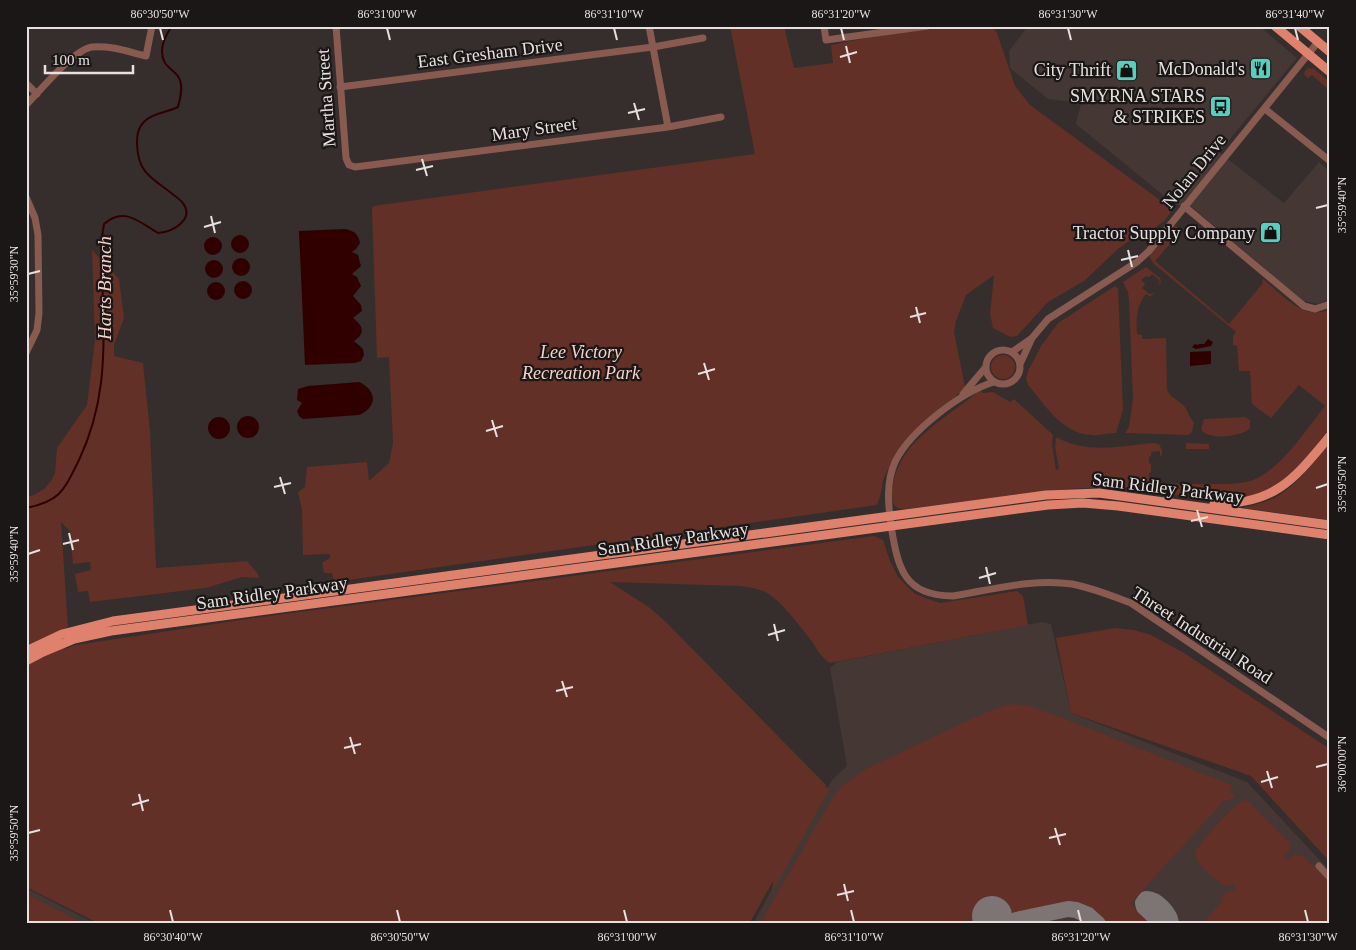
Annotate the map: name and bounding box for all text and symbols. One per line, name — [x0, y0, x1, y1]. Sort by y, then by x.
text: 86°30'50"W — [130, 7, 190, 21]
text: 86°31'00"W — [357, 7, 417, 21]
text: 86°31'10"W — [584, 7, 644, 21]
text: 86°31'20"W — [811, 7, 871, 21]
text: 86°31'30"W — [1038, 7, 1098, 21]
text: 86°31'40"W — [1265, 7, 1325, 21]
street label: East Gresham Drive — [416, 34, 564, 72]
scale bar — [45, 42, 132, 74]
street label: Martha Street — [313, 48, 339, 148]
text: 100 m — [52, 52, 90, 68]
restaurant icon: McDonald's — [1249, 57, 1273, 81]
shop icon: City Thrift — [1115, 58, 1139, 82]
place label: McDonald's — [1158, 59, 1245, 79]
place label: City Thrift — [1034, 60, 1111, 80]
place label: SMYRNA STARS & STRIKES — [1070, 86, 1205, 127]
bus stop icon: SMYRNA STARS & STRIKES — [1209, 94, 1233, 118]
street label: Mary Street — [490, 113, 578, 145]
street label: Nolan Drive — [1158, 130, 1230, 212]
text: 35°59'40"N — [1335, 176, 1349, 233]
shop icon: Tractor Supply Company — [1259, 221, 1283, 245]
place label: Tractor Supply Company — [1073, 223, 1255, 243]
water label: Harts Branch — [94, 236, 115, 341]
text: 35°59'30"N — [7, 245, 21, 302]
park label: Lee Victory Recreation Park — [521, 342, 641, 383]
text: 35°59'50"N — [1335, 455, 1349, 512]
street label: Sam Ridley Parkway — [1091, 469, 1245, 507]
street label: Sam Ridley Parkway — [596, 519, 750, 559]
text: 35°59'40"N — [7, 525, 21, 582]
street label: Sam Ridley Parkway — [195, 573, 349, 613]
street label: Threet Industrial Road — [1128, 582, 1276, 688]
text: 36°00'00"N — [1335, 735, 1349, 792]
text: 35°59'50"N — [7, 804, 21, 861]
text: 86°30'40"W — [143, 930, 203, 944]
text: 86°30'50"W — [370, 930, 430, 944]
text: 86°31'00"W — [597, 930, 657, 944]
text: 86°31'10"W — [824, 930, 884, 944]
text: 86°31'20"W — [1051, 930, 1111, 944]
text: 86°31'30"W — [1278, 930, 1338, 944]

